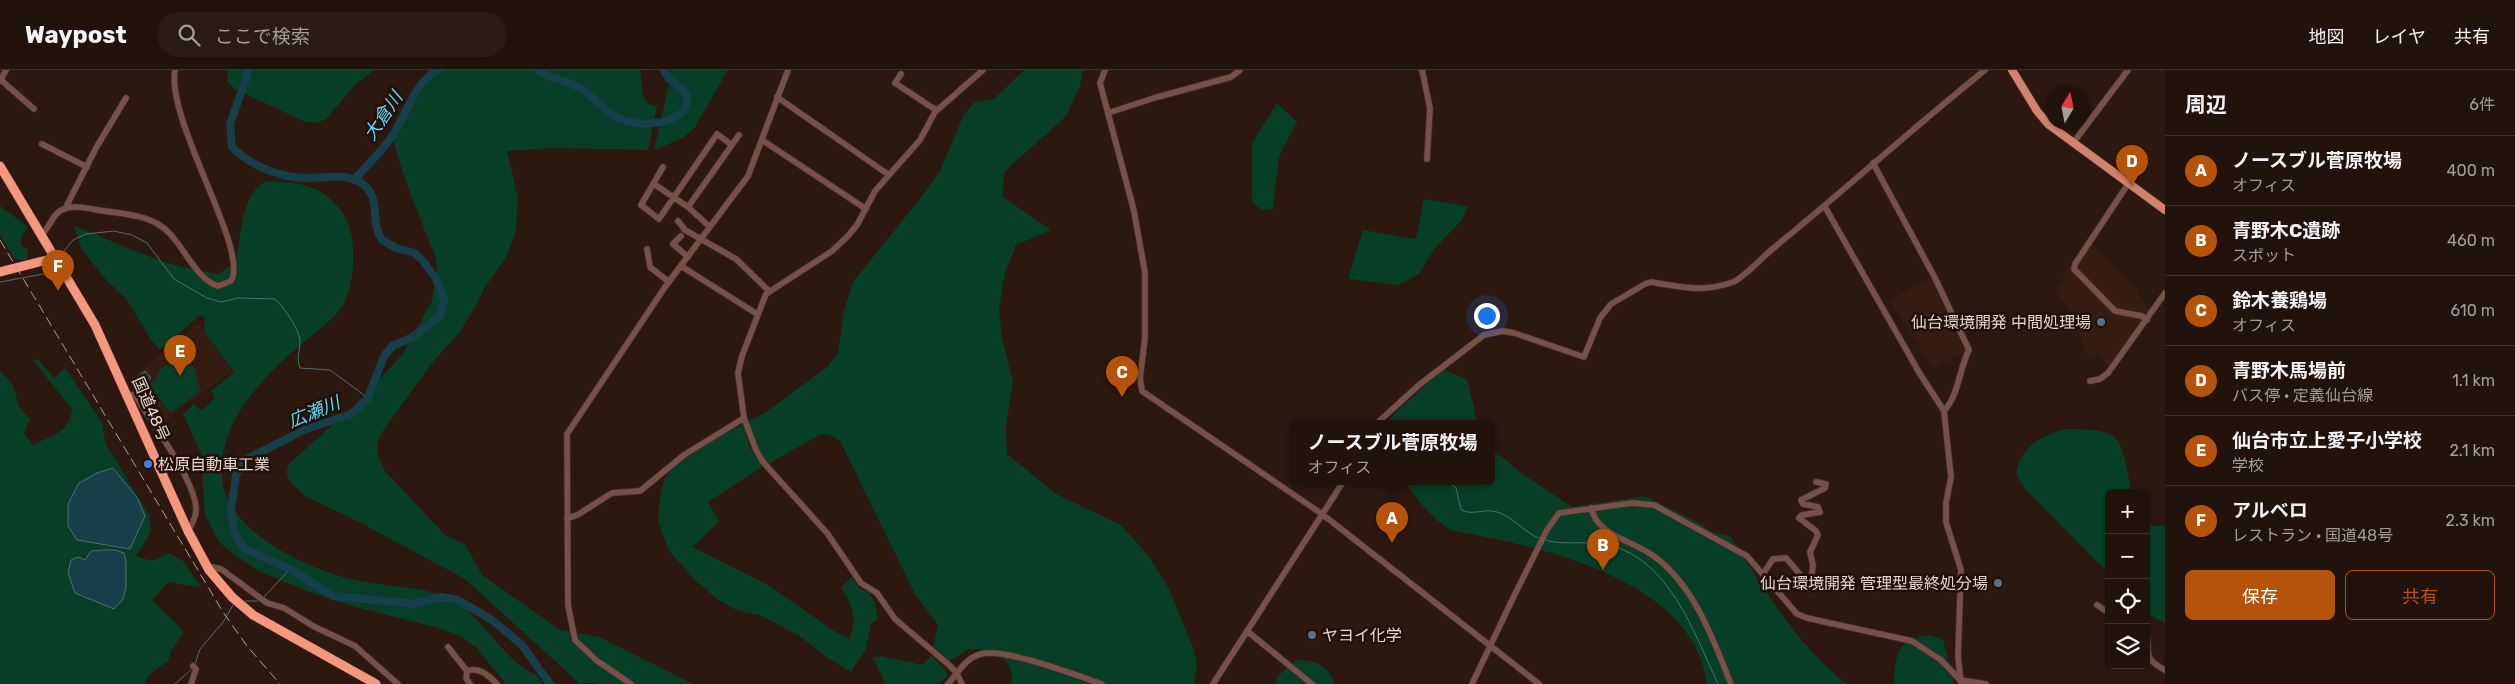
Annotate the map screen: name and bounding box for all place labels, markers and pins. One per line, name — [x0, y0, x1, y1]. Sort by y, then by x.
pin: D — [2116, 145, 2148, 186]
pin: F — [42, 250, 74, 291]
place label: 仙台環境開発 中間処理場 — [1911, 313, 2091, 332]
marker: 仙台環境開発 中間処理場 — [2095, 316, 2107, 328]
pin: E — [164, 335, 196, 376]
pin: C — [1106, 356, 1138, 397]
place label: 松原自動車工業 — [158, 455, 270, 474]
marker: 松原自動車工業 — [142, 458, 154, 470]
pin: A — [1376, 502, 1408, 543]
pin: B — [1587, 529, 1619, 570]
place label: 仙台環境開発 管理型最終処分場 — [1760, 574, 1988, 593]
marker: 仙台環境開発 管理型最終処分場 — [1992, 577, 2004, 589]
place label: ヤヨイ化学 — [1322, 626, 1402, 645]
marker: ヤヨイ化学 — [1306, 629, 1318, 641]

